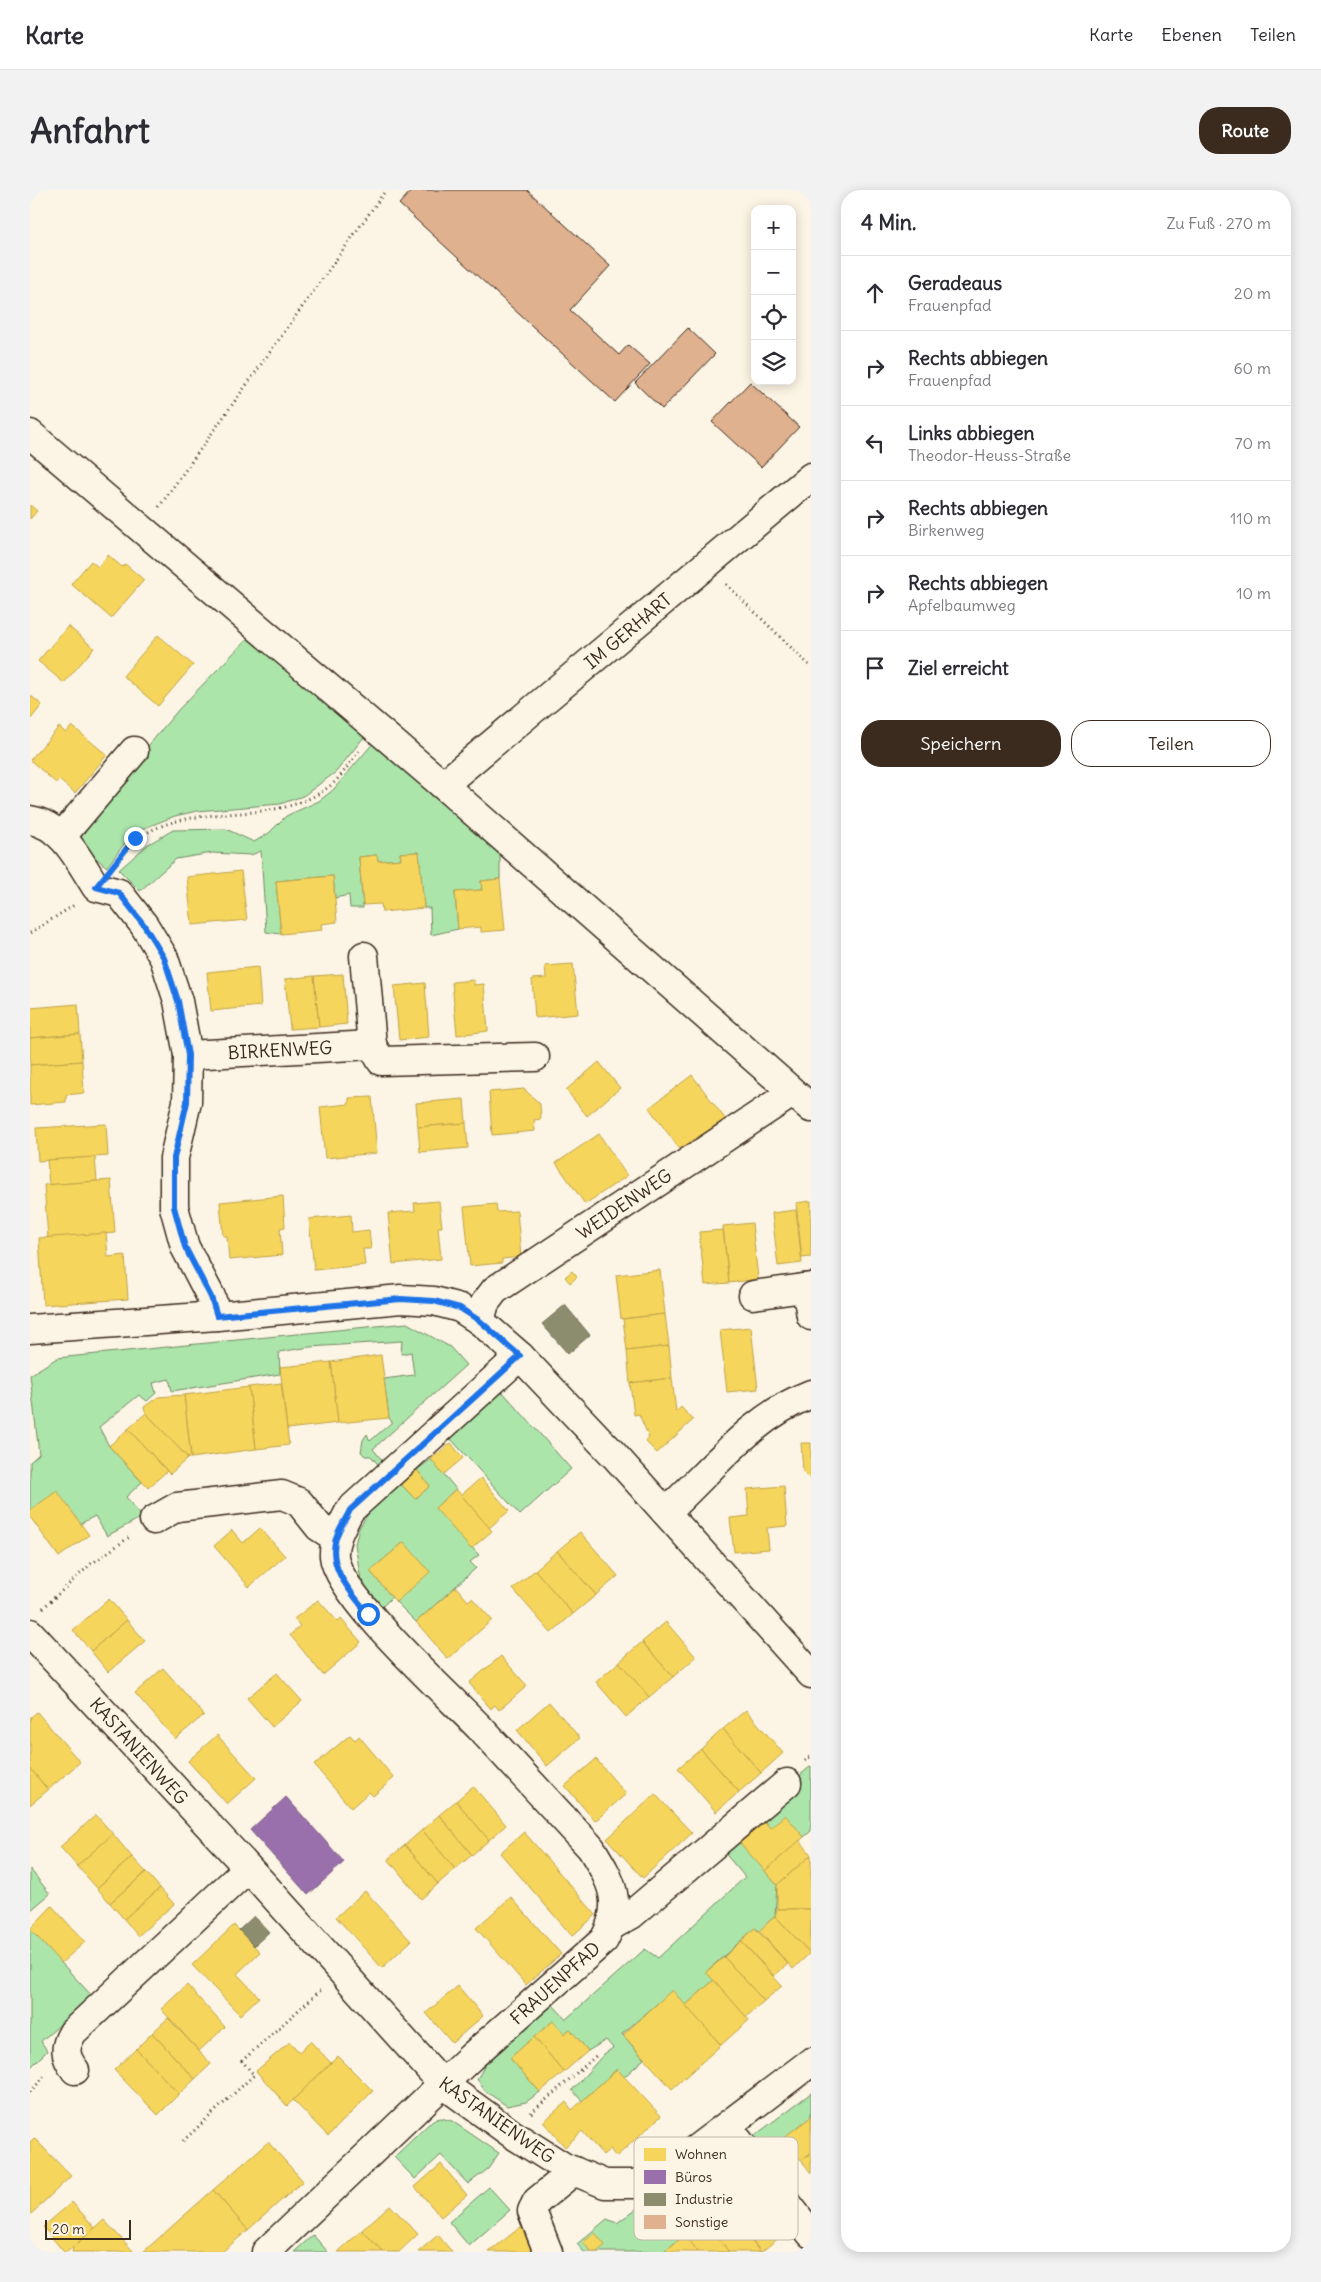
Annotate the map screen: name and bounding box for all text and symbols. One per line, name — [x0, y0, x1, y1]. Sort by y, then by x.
text: Karte — [25, 20, 84, 50]
text: Karte — [1089, 23, 1133, 46]
text: Ebenen — [1161, 23, 1222, 46]
text: Teilen — [1250, 23, 1296, 46]
button: Route — [1199, 107, 1291, 154]
text: Anfahrt — [30, 108, 150, 152]
map controls — [751, 205, 796, 385]
button: + — [751, 205, 796, 250]
text: 4 Min. — [861, 209, 916, 236]
text: Zu Fuß · 270 m — [1166, 213, 1271, 233]
button: − — [751, 250, 796, 295]
text: Geradeaus — [908, 271, 1002, 295]
icon: ahead — [861, 279, 889, 307]
text: 20 m — [1234, 283, 1271, 303]
button: locate — [751, 295, 796, 340]
text: Frauenpfad — [908, 295, 991, 315]
button: layers — [751, 340, 796, 385]
text: Rechts abbiegen — [908, 346, 1048, 370]
icon: right — [861, 354, 889, 382]
text: 60 m — [1233, 358, 1271, 378]
text: Frauenpfad — [908, 370, 991, 390]
text: Links abbiegen — [908, 421, 1035, 445]
icon: left — [861, 429, 889, 457]
text: 70 m — [1235, 433, 1271, 453]
text: Theodor-Heuss-Straße — [908, 445, 1071, 465]
text: Rechts abbiegen — [908, 496, 1048, 520]
icon: right — [861, 504, 889, 532]
text: 110 m — [1230, 508, 1271, 528]
text: Birkenweg — [908, 520, 985, 540]
text: Rechts abbiegen — [908, 571, 1048, 595]
icon: right — [861, 579, 889, 607]
text: 10 m — [1236, 583, 1271, 603]
street label: IM GERHART — [580, 588, 676, 674]
text: Apfelbaumweg — [908, 595, 1016, 615]
icon: arrive — [861, 654, 889, 682]
text: Ziel erreicht — [908, 656, 1009, 680]
button: Speichern — [861, 720, 1061, 767]
button: Teilen — [1071, 720, 1271, 767]
route end — [124, 827, 147, 850]
street label: BIRKENWEG — [227, 1036, 333, 1064]
street label: WEIDENWEG — [572, 1164, 676, 1244]
route start — [357, 1603, 380, 1626]
street label: KASTANIENWEG — [85, 1693, 193, 1809]
street label: FRAUENPFAD — [505, 1937, 605, 2029]
street label: KASTANIENWEG — [435, 2072, 559, 2168]
legend — [634, 2137, 798, 2240]
text: Wohnen — [675, 2145, 727, 2163]
text: Büros — [675, 2168, 712, 2186]
text: Industrie — [675, 2190, 733, 2208]
text: Sonstige — [675, 2213, 728, 2231]
scale bar — [45, 2217, 131, 2240]
text: 20 m — [52, 2220, 85, 2238]

